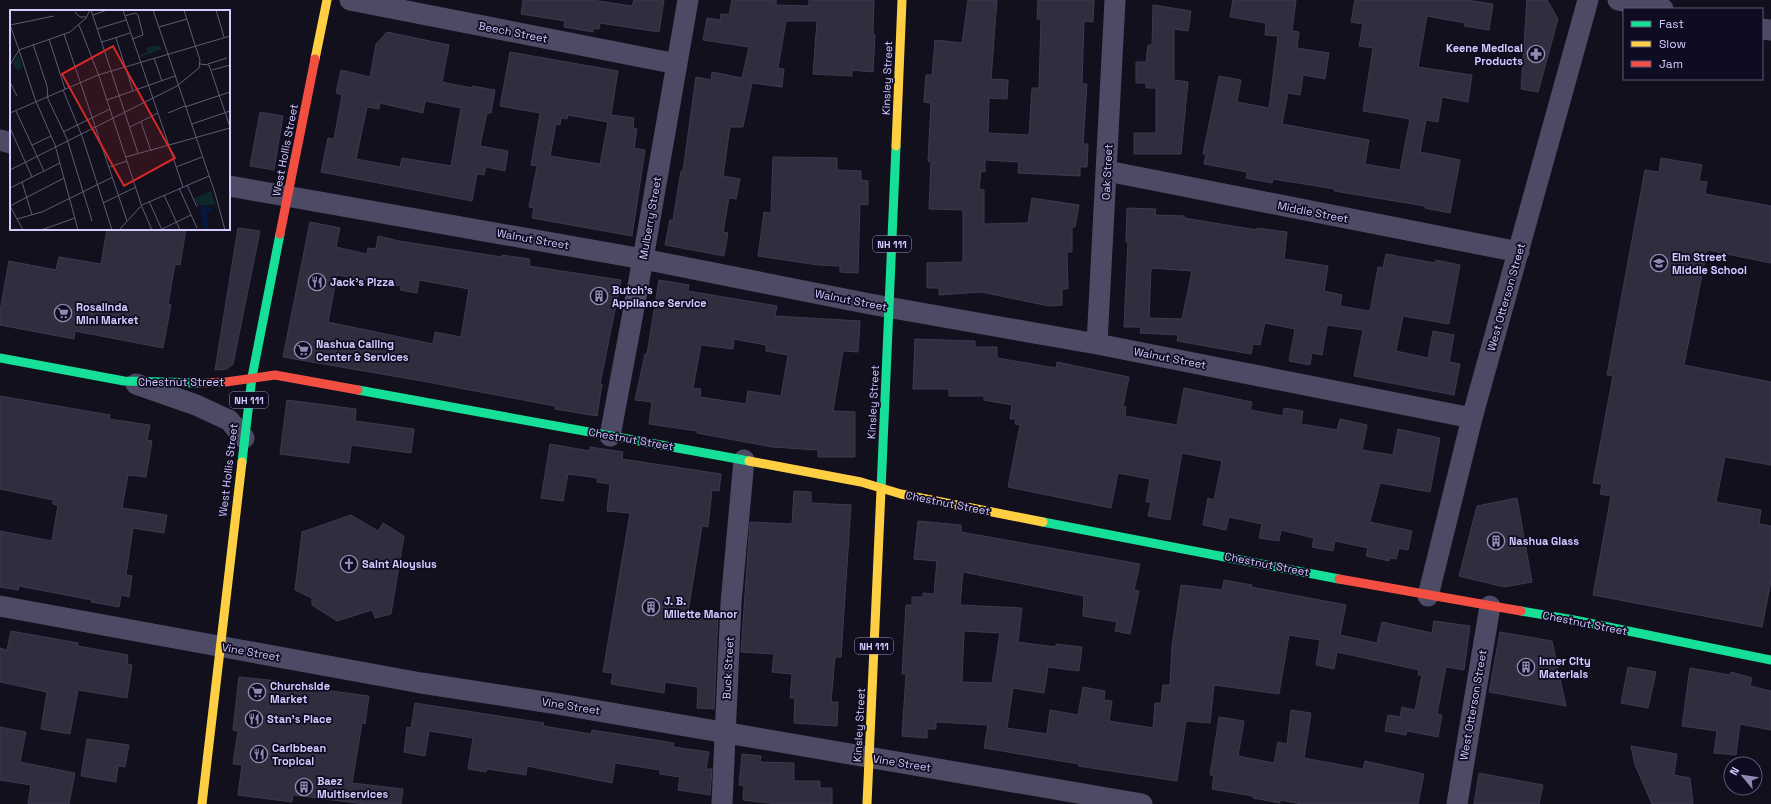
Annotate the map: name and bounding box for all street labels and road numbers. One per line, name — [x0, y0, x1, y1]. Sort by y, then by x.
street label: Beech Street — [477, 18, 549, 46]
street label: Kinsley Street — [879, 41, 895, 115]
street label: West Hollis Street — [269, 103, 301, 197]
street label: Oak Street — [1099, 144, 1115, 200]
street label: Mulberry Street — [636, 175, 664, 261]
street label: Middle Street — [1276, 198, 1350, 226]
street label: Walnut Street — [496, 226, 570, 252]
road number: NH 111 — [873, 236, 911, 252]
street label: West Otterson Street — [1484, 241, 1528, 353]
street label: Walnut Street — [814, 286, 888, 314]
street label: Walnut Street — [1133, 344, 1207, 372]
street label: Kinsley Street — [864, 365, 882, 439]
street label: Chestnut Street — [138, 375, 224, 389]
road number: NH 111 — [230, 392, 268, 408]
street label: West Hollis Street — [215, 423, 241, 517]
street label: Chestnut Street — [587, 425, 675, 453]
street label: Chestnut Street — [904, 488, 992, 518]
street label: Chestnut Street — [1223, 549, 1311, 579]
street label: Chestnut Street — [1541, 608, 1629, 638]
street label: Buck Street — [719, 636, 737, 700]
road number: NH 111 — [855, 638, 893, 654]
street label: Vine Street — [221, 640, 281, 664]
street label: West Otterson Street — [1456, 649, 1490, 761]
street label: Kinsley Street — [850, 688, 868, 762]
street label: Vine Street — [541, 694, 601, 718]
street label: Vine Street — [872, 751, 932, 775]

